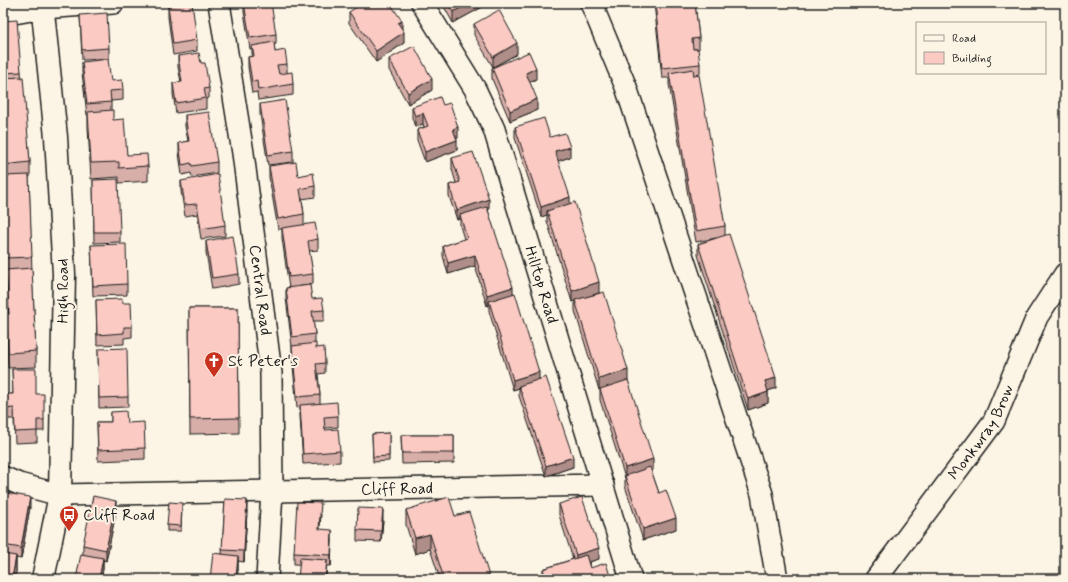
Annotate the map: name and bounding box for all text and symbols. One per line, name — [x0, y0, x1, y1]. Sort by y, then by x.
legend — [916, 22, 1046, 74]
text: Road — [952, 31, 976, 47]
text: Building — [952, 51, 992, 68]
street label: Hilltop Road — [520, 243, 563, 326]
street label: Central Road — [244, 244, 277, 336]
street label: High Road — [53, 258, 75, 324]
church icon: St Peter's — [203, 350, 225, 378]
place label: St Peter's — [228, 351, 298, 372]
street label: Monkwray Brow — [943, 381, 1018, 484]
street label: Cliff Road — [361, 478, 433, 500]
bus stop icon: Cliff Road — [58, 504, 80, 532]
place label: Cliff Road — [83, 505, 155, 526]

